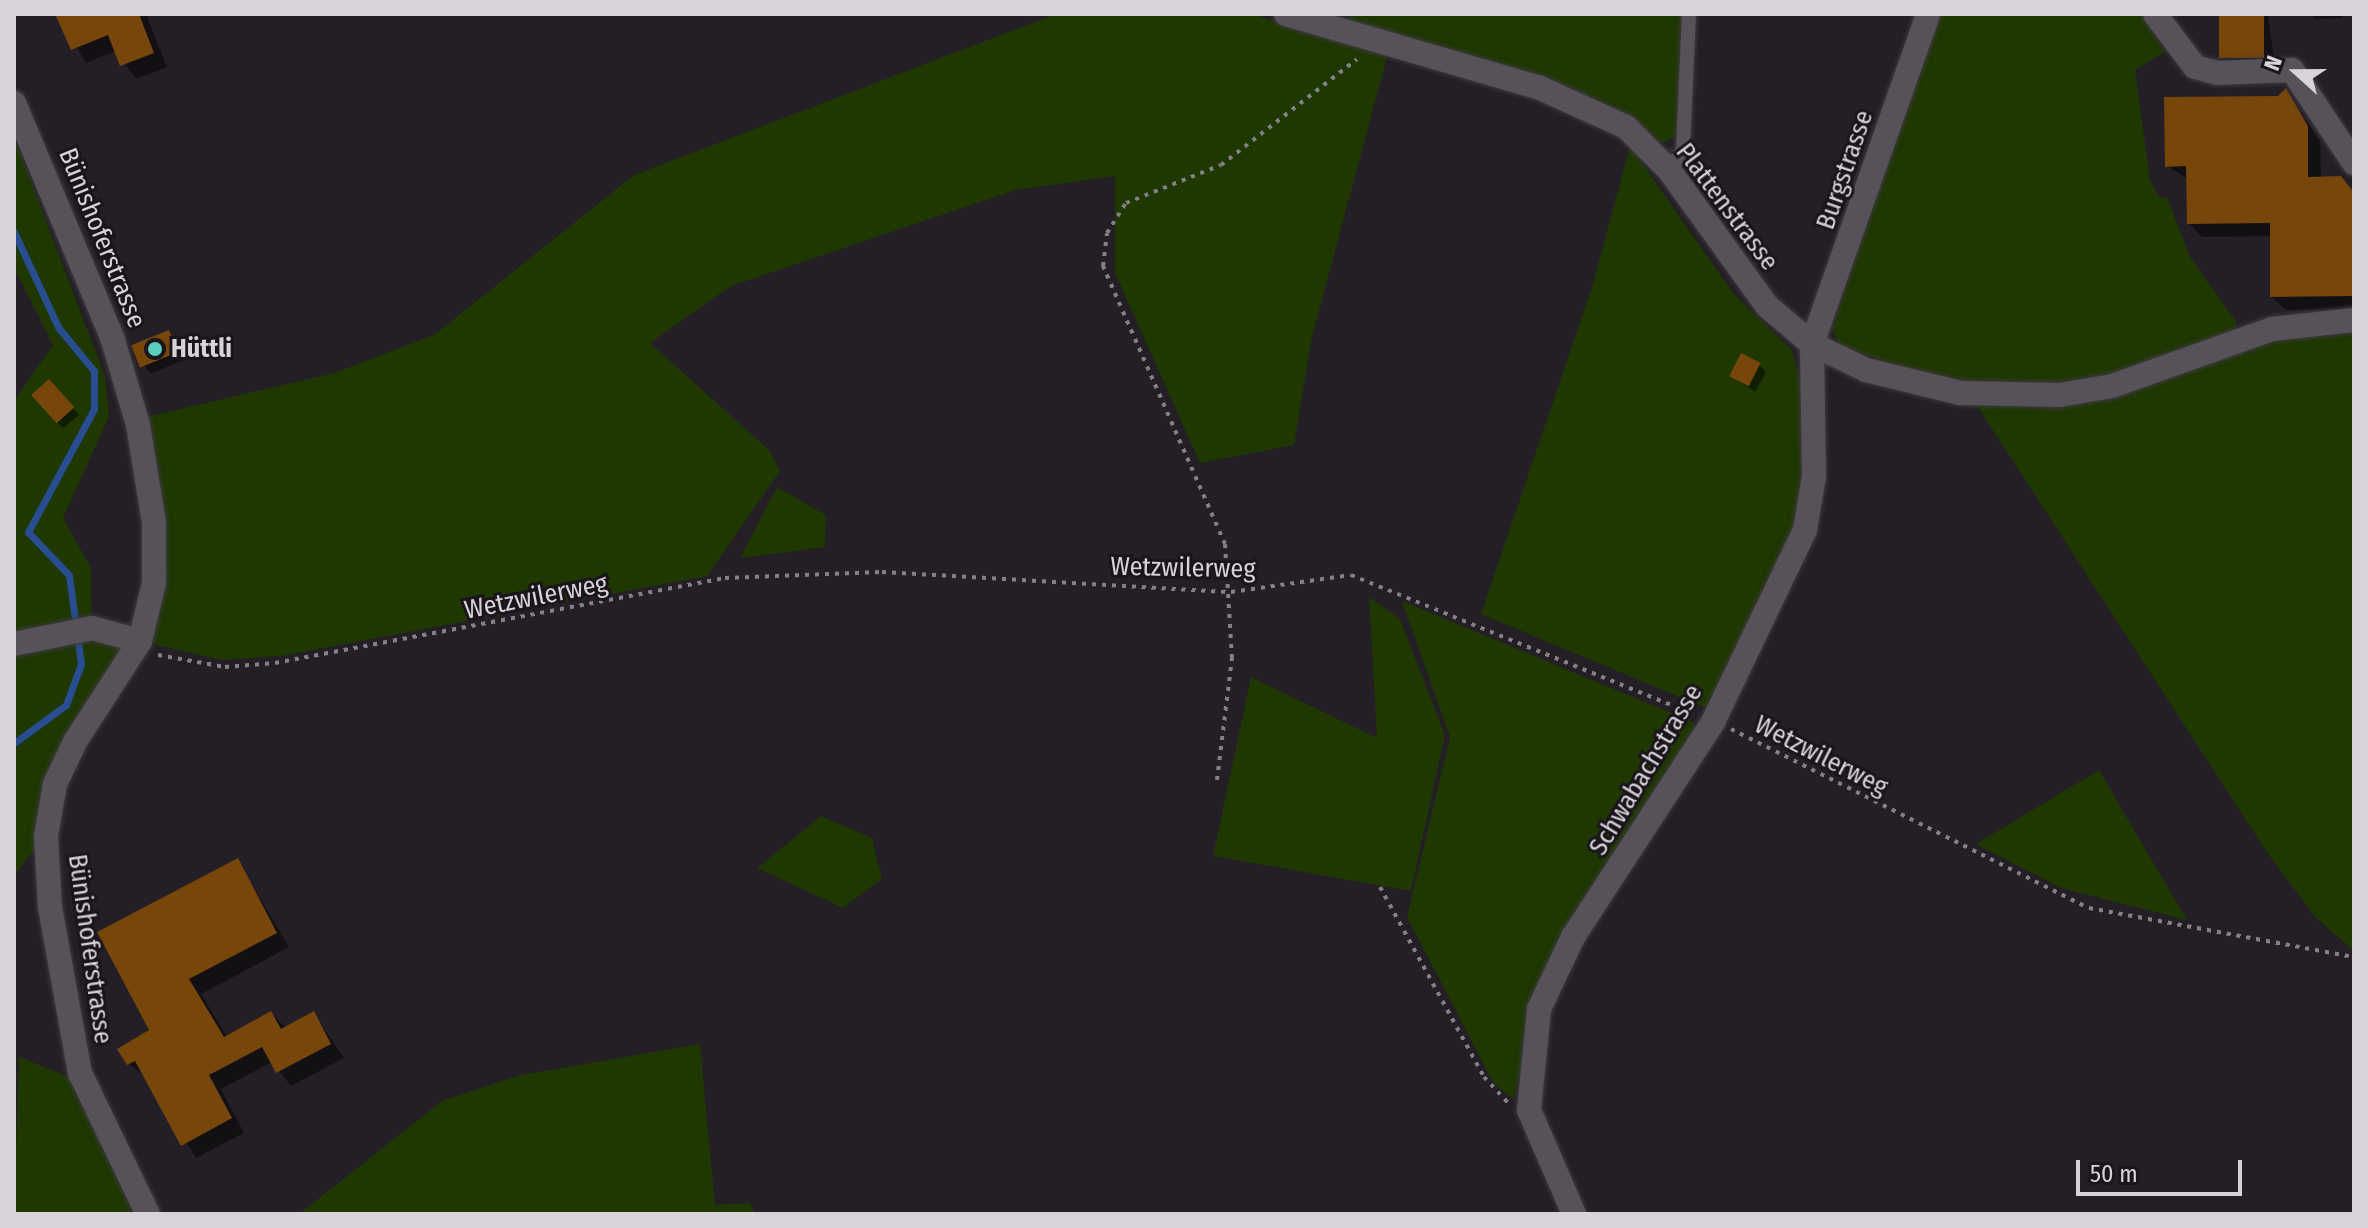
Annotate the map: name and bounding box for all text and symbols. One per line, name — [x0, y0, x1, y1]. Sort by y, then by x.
north arrow — [2256, 32, 2336, 112]
text: N — [2258, 52, 2288, 74]
street label: Burgstrasse — [1810, 106, 1880, 234]
street label: Plattenstrasse — [1669, 137, 1785, 277]
street label: Bünishoferstrasse — [52, 144, 152, 332]
place label: Hüttli — [171, 333, 232, 365]
marker: Hüttli — [146, 340, 164, 358]
street label: Wetzwilerweg — [1110, 551, 1256, 585]
street label: Wetzwilerweg — [462, 568, 610, 626]
street label: Schwabachstrasse — [1583, 679, 1709, 861]
street label: Wetzwilerweg — [1749, 709, 1893, 803]
street label: Bünishoferstrasse — [61, 852, 119, 1046]
scale bar — [2080, 1144, 2246, 1194]
text: 50 m — [2090, 1160, 2138, 1188]

